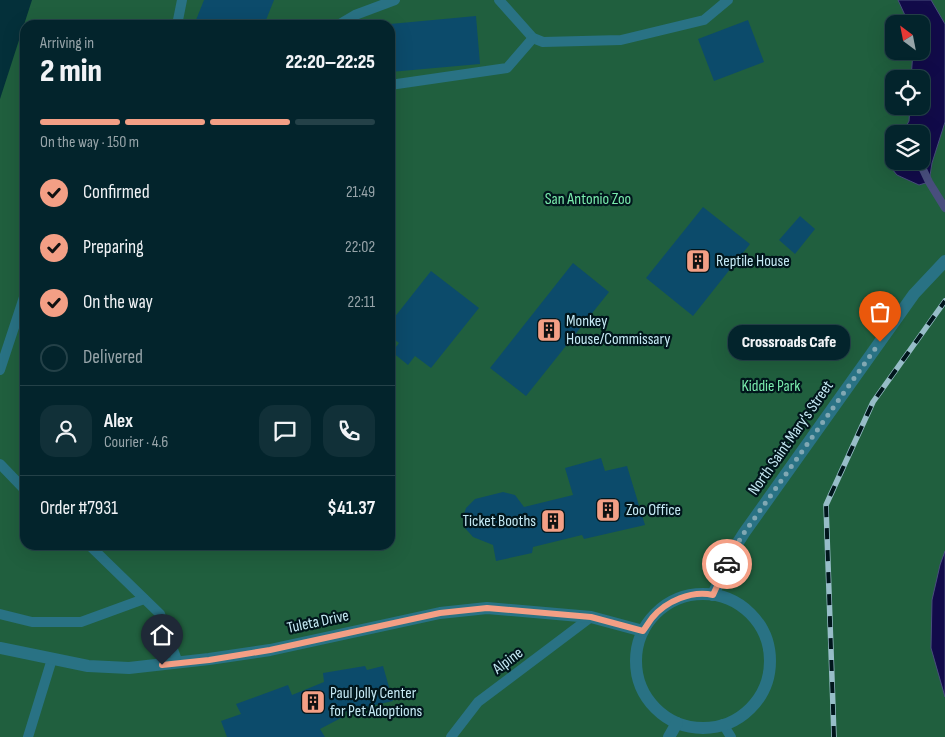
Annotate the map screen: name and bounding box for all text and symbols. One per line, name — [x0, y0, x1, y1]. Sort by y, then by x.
north arrow — [885, 15, 930, 60]
map controls — [885, 15, 930, 170]
text: Arriving in — [40, 34, 94, 53]
text: 22:20–22:25 — [286, 51, 375, 74]
text: 2 min — [40, 52, 102, 91]
button: locate — [885, 70, 930, 115]
button: layers — [885, 125, 930, 170]
text: On the way · 150 m — [40, 133, 139, 152]
icon: check — [40, 179, 68, 207]
text: Confirmed — [83, 181, 150, 204]
text: 21:49 — [346, 183, 375, 202]
park label: San Antonio Zoo — [545, 190, 631, 209]
icon: check — [40, 234, 68, 262]
text: Preparing — [83, 236, 144, 259]
text: 22:02 — [345, 238, 375, 257]
building icon: Reptile House — [685, 248, 711, 274]
place label: Reptile House — [716, 252, 790, 271]
icon: check — [40, 289, 68, 317]
text: On the way — [83, 291, 153, 314]
pin — [859, 291, 901, 342]
text: 22:11 — [348, 293, 375, 312]
icon: bag — [866, 298, 894, 326]
place label: Monkey House/Commissary — [566, 312, 670, 349]
building icon: Monkey House/Commissary — [536, 317, 562, 343]
callout: Crossroads Cafe — [728, 324, 850, 360]
text: Crossroads Cafe — [742, 333, 836, 352]
text: Delivered — [83, 346, 143, 369]
park label: Kiddie Park — [742, 377, 800, 396]
street label: North Saint Mary's Street — [744, 377, 838, 499]
button: person — [40, 405, 92, 457]
button: chat — [259, 405, 311, 457]
button: phone — [323, 405, 375, 457]
text: Alex — [104, 410, 133, 433]
text: Courier · 4.6 — [104, 433, 168, 452]
text: Order #7931 — [40, 497, 118, 520]
text: $41.37 — [327, 497, 375, 520]
building icon: Zoo Office — [595, 497, 621, 523]
place label: Zoo Office — [626, 501, 681, 520]
building icon: Ticket Booths — [540, 508, 566, 534]
place label: Ticket Booths — [463, 512, 536, 531]
courier — [702, 539, 752, 589]
icon: car — [713, 550, 741, 578]
street label: Tuleta Drive — [285, 606, 351, 638]
pin — [141, 614, 183, 665]
icon: home — [148, 621, 176, 649]
street label: Alpine — [488, 644, 527, 679]
place label: Paul Jolly Center for Pet Adoptions — [330, 684, 423, 721]
building icon: Paul Jolly Center for Pet Adoptions — [300, 689, 326, 715]

